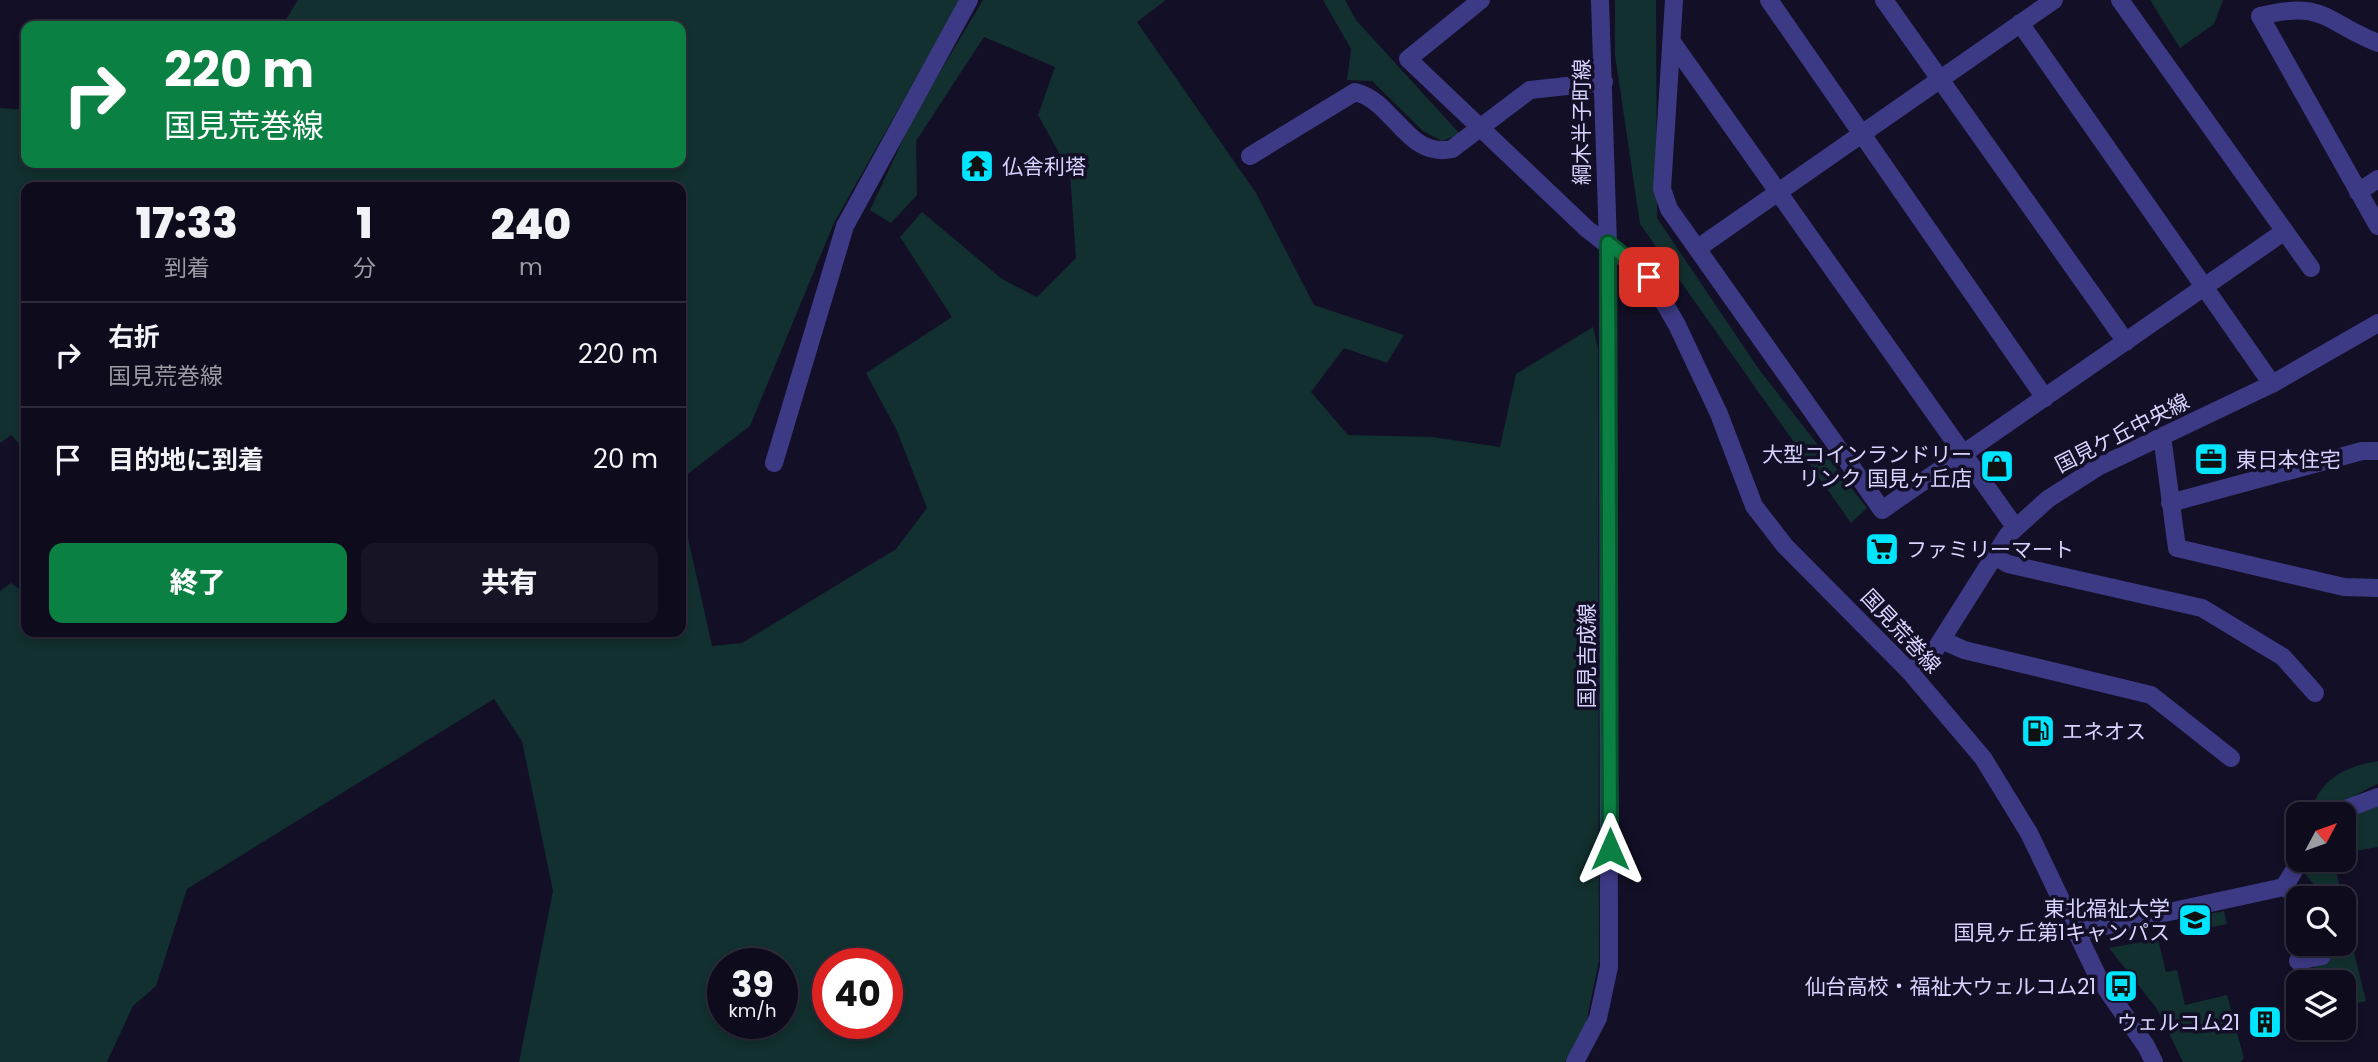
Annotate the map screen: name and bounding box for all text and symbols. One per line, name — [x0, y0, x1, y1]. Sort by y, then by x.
text: 220 m — [164, 36, 314, 104]
icon: right — [49, 49, 140, 140]
street label: 綱木半子町線 — [1567, 59, 1596, 185]
text: 国見荒巻線 — [164, 103, 324, 148]
temple icon: 仏舎利塔 — [958, 147, 996, 185]
place label: 仏舎利塔 — [1002, 152, 1086, 181]
text: 17:33 — [136, 194, 238, 253]
text: 1 — [356, 194, 372, 253]
text: 240 — [491, 195, 571, 254]
pin — [1619, 247, 1679, 307]
text: m — [519, 251, 543, 283]
text: 到着 — [164, 252, 210, 284]
text: 分 — [353, 252, 376, 284]
icon: arrive — [1630, 258, 1668, 296]
text: 右折 — [108, 319, 160, 355]
icon: right — [49, 336, 87, 374]
text: 220 m — [578, 336, 658, 372]
text: 国見荒巻線 — [108, 360, 223, 392]
street label: 国見ケ丘中央線 — [2050, 387, 2194, 479]
place label: 大型コインランドリー リンク 国見ヶ丘店 — [1762, 440, 1972, 493]
office icon: 東日本住宅 — [2192, 440, 2230, 478]
icon: arrive — [49, 441, 87, 479]
text: 20 m — [593, 441, 658, 477]
text: 目的地に到着 — [108, 442, 264, 478]
place label: 東日本住宅 — [2236, 445, 2341, 474]
shop icon: 大型コインランドリー リンク 国見ヶ丘店 — [1978, 447, 2016, 485]
supermarket icon: ファミリーマート — [1863, 530, 1901, 568]
place label: ファミリーマート — [1906, 535, 2074, 564]
button: 終了 — [49, 543, 347, 623]
button: 共有 — [361, 543, 658, 623]
street label: 国見荒巻線 — [1855, 583, 1947, 679]
street label: 国見吉成線 — [1572, 604, 1601, 709]
fuel station icon: エネオス — [2019, 712, 2057, 750]
place label: エネオス — [2062, 717, 2146, 746]
north arrow — [2286, 802, 2356, 872]
map controls — [2286, 802, 2356, 1040]
position arrow — [1573, 812, 1647, 886]
button: search — [2286, 886, 2356, 956]
place label: 東北福祉大学 国見ヶ丘第1キャンパス — [1953, 894, 2170, 947]
school or university icon: 東北福祉大学 国見ヶ丘第1キャンパス — [2176, 901, 2214, 939]
speed limit sign: 40 — [812, 948, 903, 1039]
text: 39 — [731, 960, 774, 1009]
bus stop icon: 仙台高校・福祉大ウェルコム21 — [2102, 967, 2140, 1005]
button: layers — [2286, 970, 2356, 1040]
place label: 仙台高校・福祉大ウェルコム21 — [1805, 972, 2096, 1001]
text: km/h — [729, 998, 776, 1023]
building icon: ウェルコム21 — [2246, 1003, 2284, 1041]
place label: ウェルコム21 — [2117, 1008, 2240, 1037]

